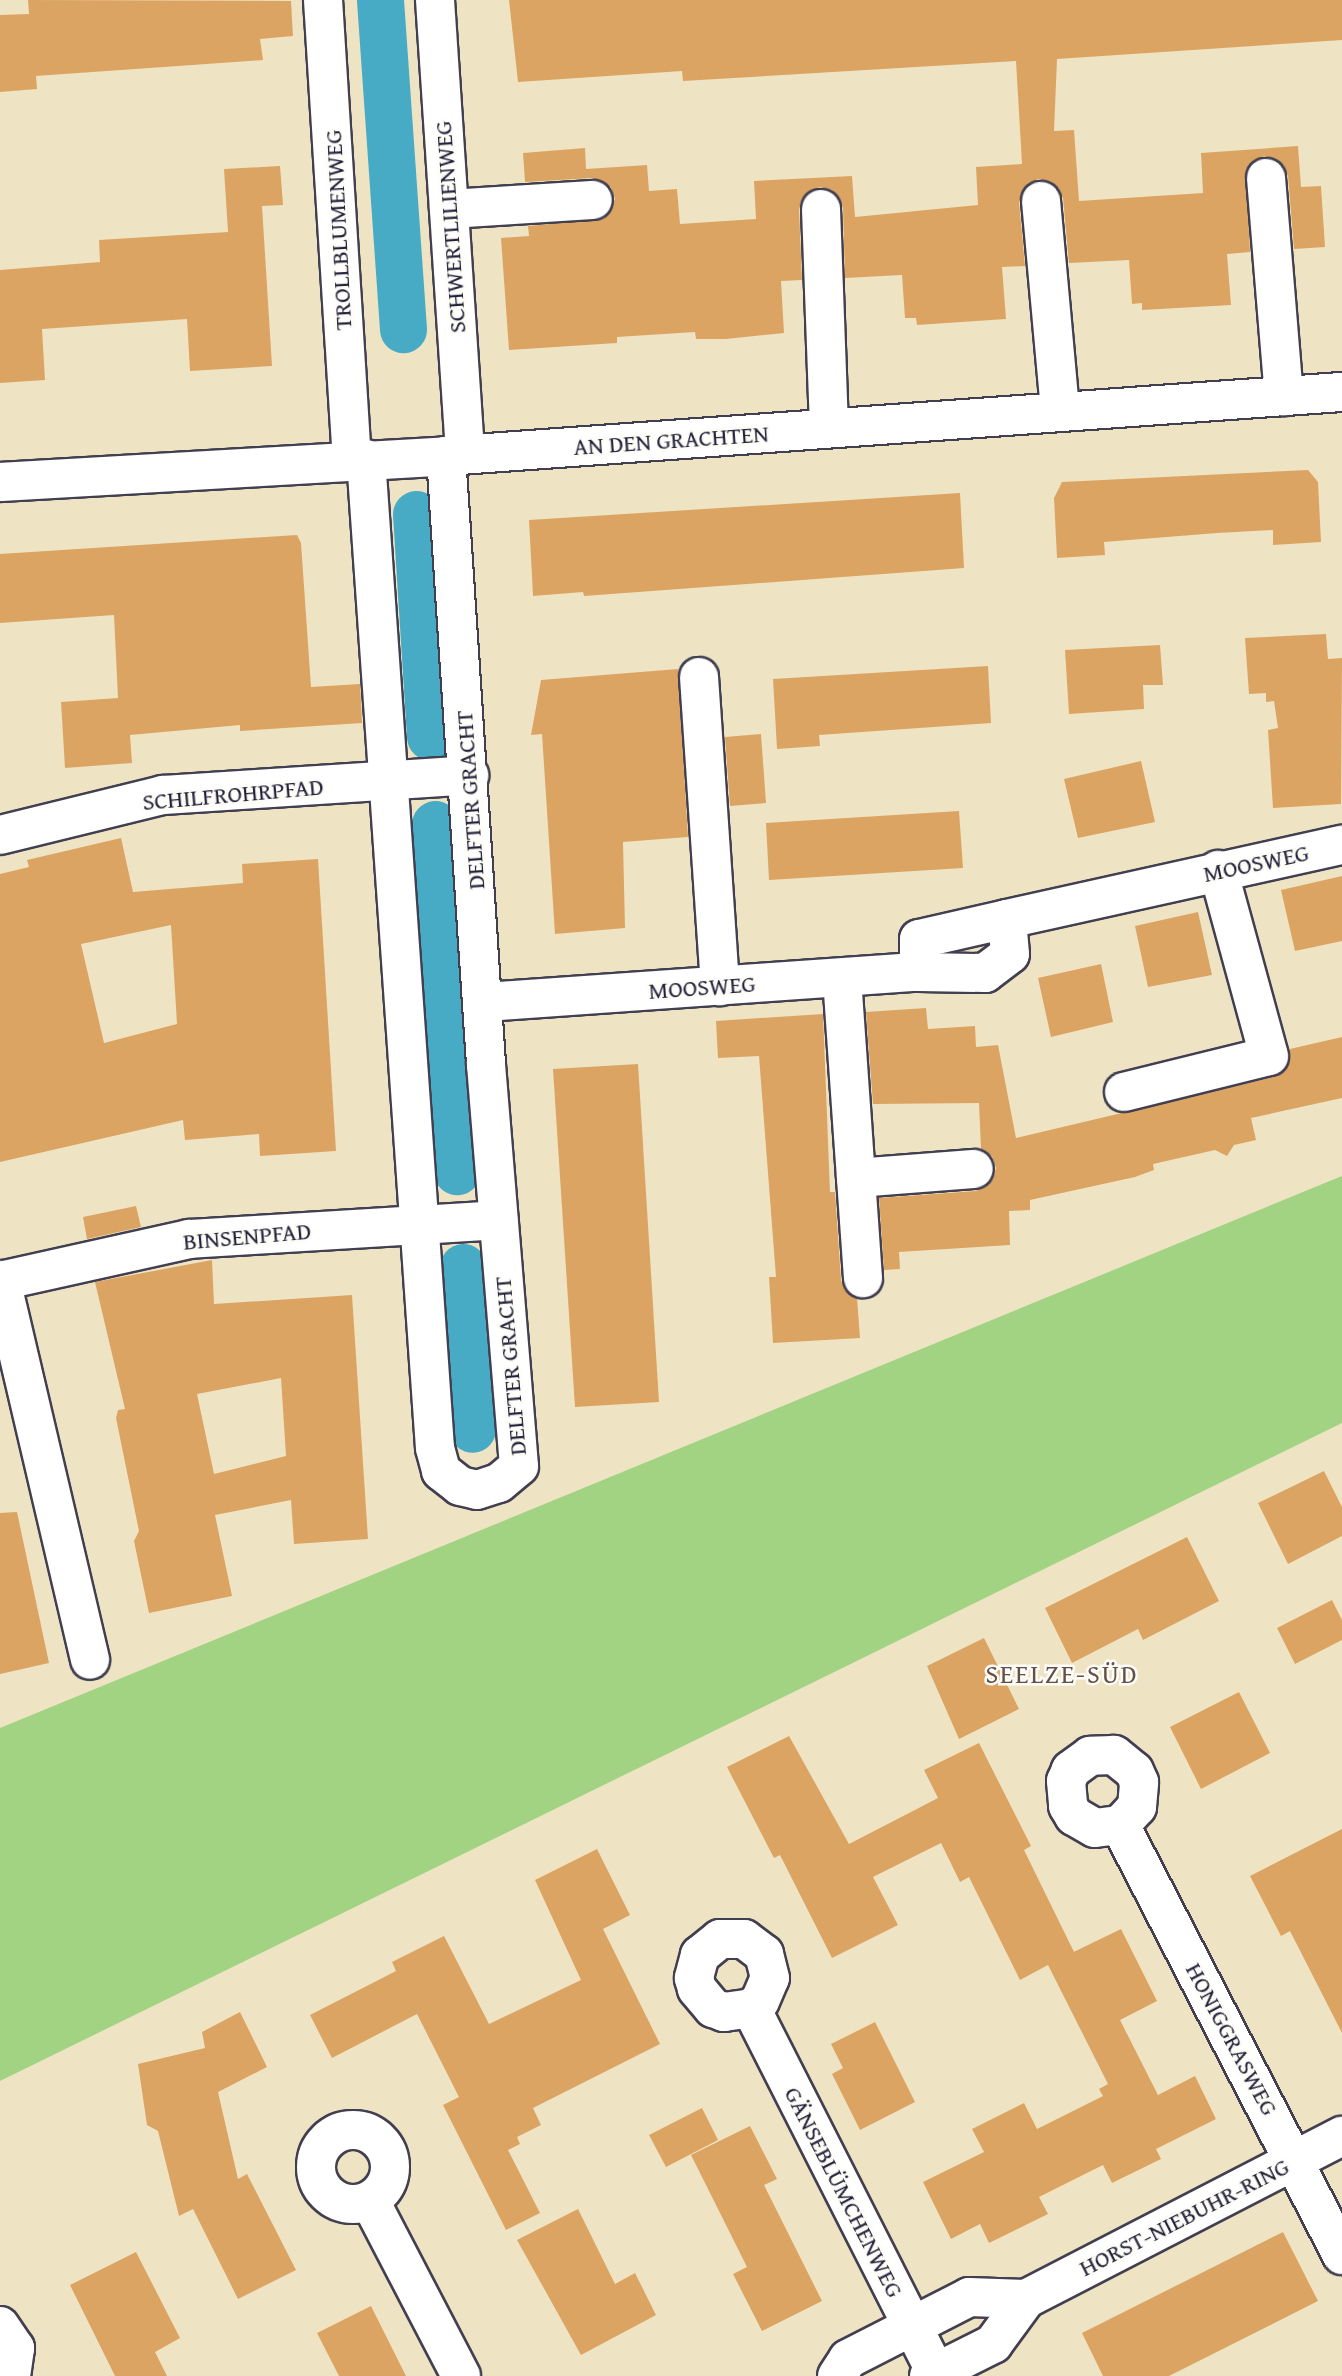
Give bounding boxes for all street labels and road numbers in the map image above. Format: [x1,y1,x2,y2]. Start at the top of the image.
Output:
street label: SCHWERTLILIENWEG [428,120,472,334]
street label: TROLLBLUMENWEG [318,129,358,331]
street label: AN DEN GRACHTEN [572,419,770,461]
street label: DELFTER GRACHT [449,710,491,890]
street label: SCHILFROHRPFAD [141,772,325,816]
street label: MOOSWEG [1201,838,1311,888]
street label: MOOSWEG [648,969,756,1005]
street label: BINSENPFAD [182,1216,312,1256]
street label: DELFTER GRACHT [488,1275,532,1457]
street label: HONIGGRASWEG [1180,1958,1284,2120]
street label: GÄNSEBLÜMCHENWEG [778,2082,910,2302]
street label: HORST-NIEBUHR-RING [1074,2152,1294,2282]

